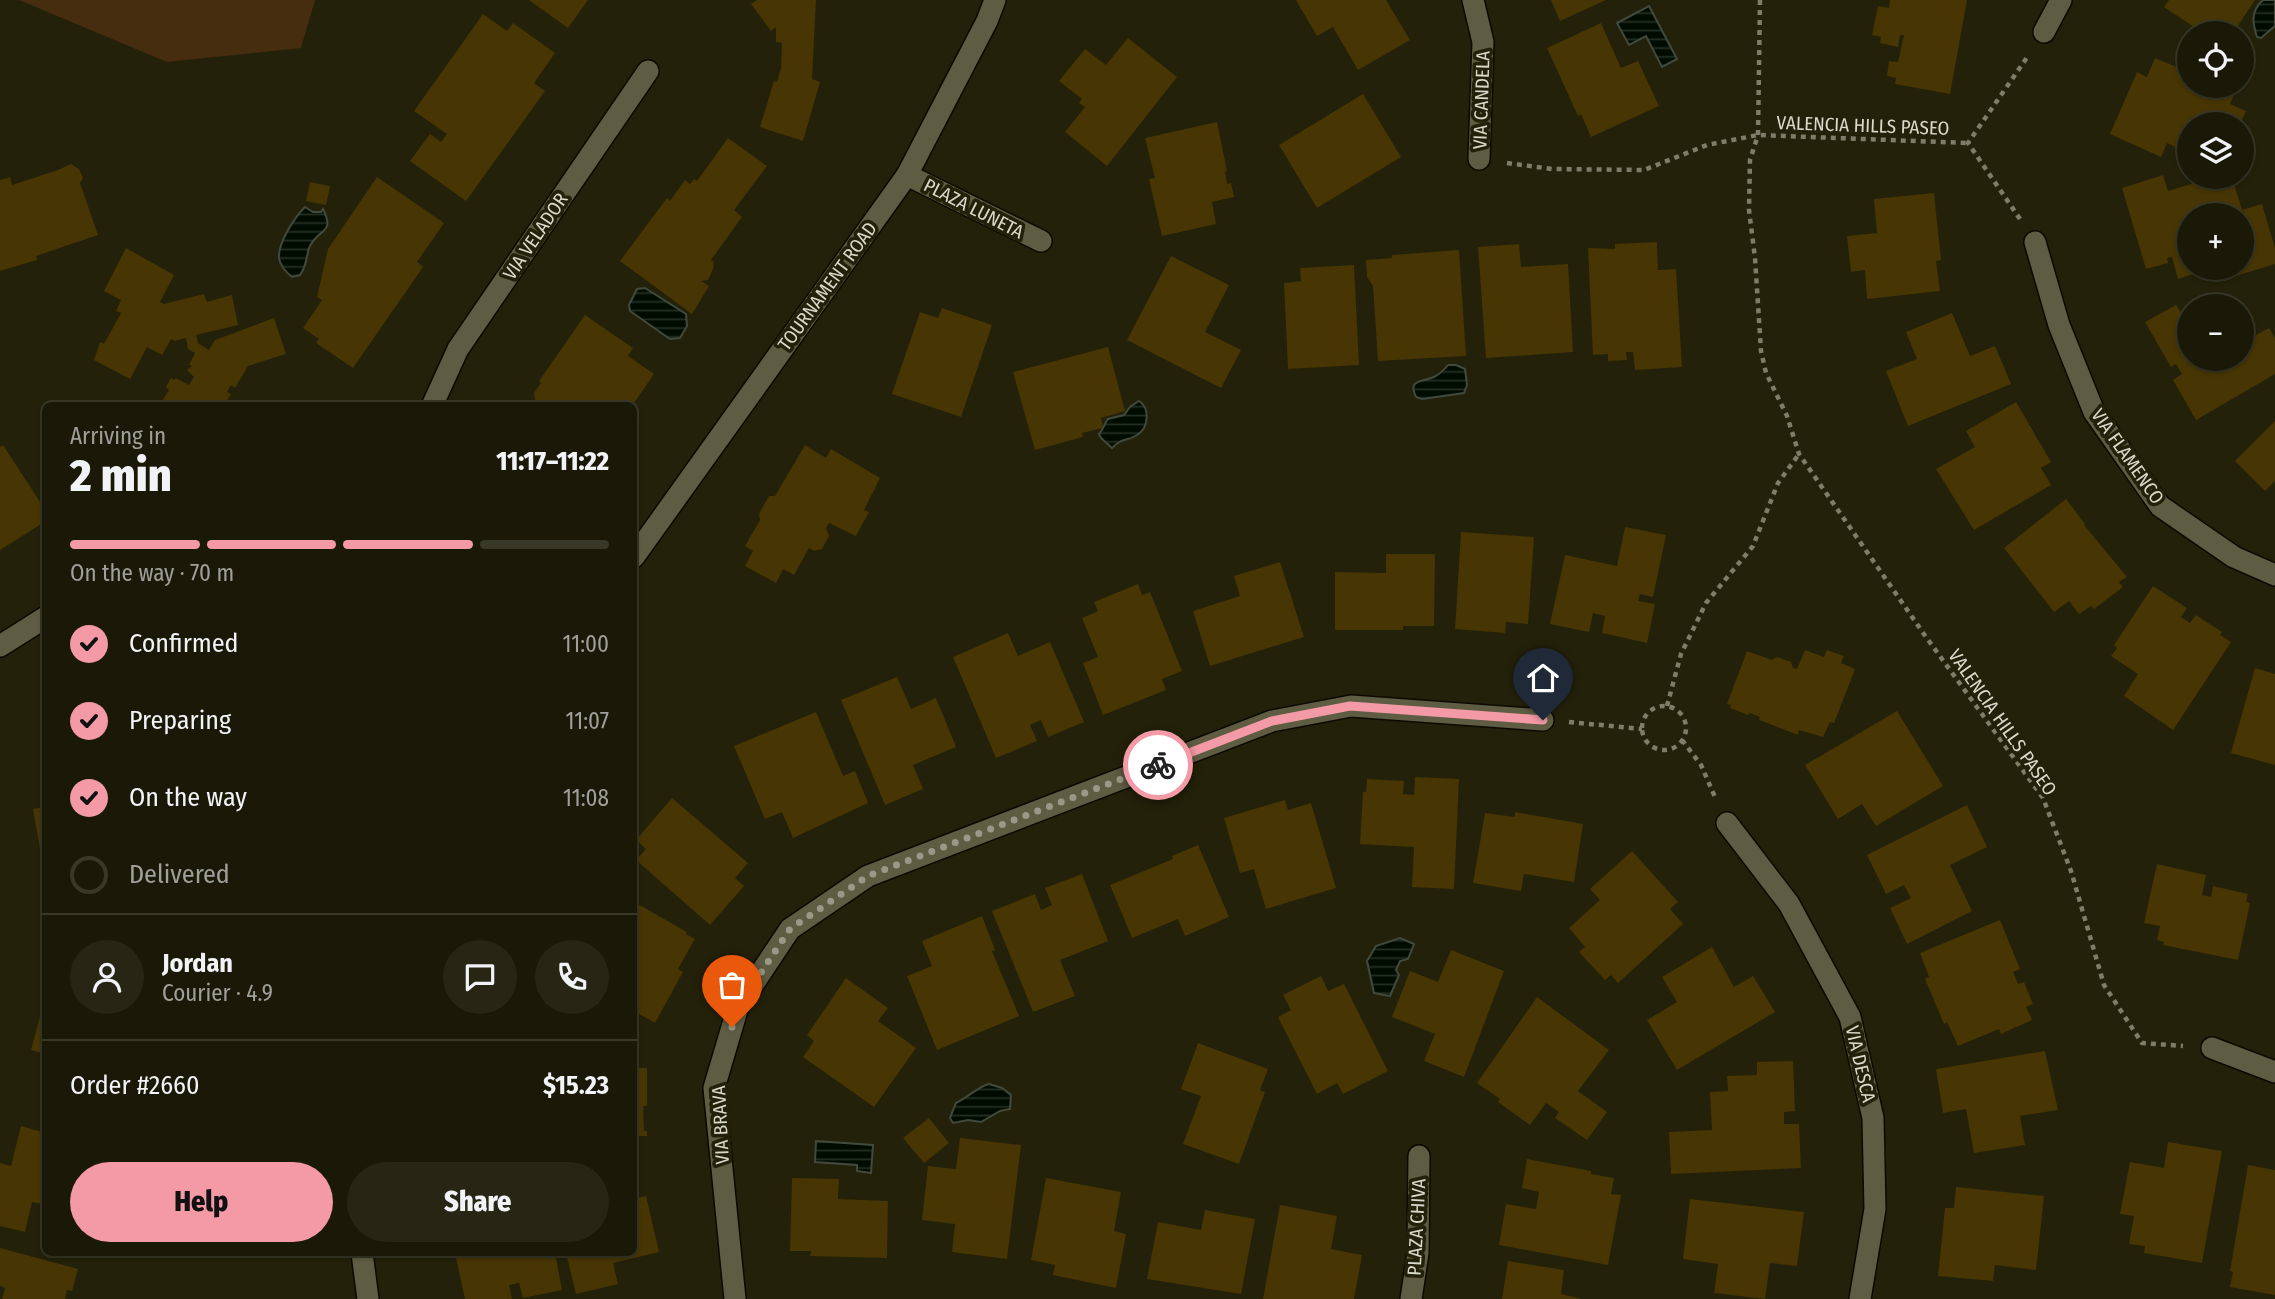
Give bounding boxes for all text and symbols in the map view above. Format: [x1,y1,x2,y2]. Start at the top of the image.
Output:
map controls [2177,21,2254,371]
button: locate [2177,21,2254,98]
street label: VIA CANDELA [1468,50,1495,150]
street label: VALENCIA HILLS PASEO [1776,111,1950,140]
button: layers [2177,112,2254,189]
street label: PLAZA LUNETA [920,173,1028,243]
street label: VIA VELADOR [498,189,573,284]
button: + [2177,203,2254,280]
street label: TOURNAMENT ROAD [773,218,882,355]
button: − [2177,294,2254,371]
street label: VIA FLAMENCO [2086,404,2169,508]
text: Arriving in [70,422,166,450]
text: 11:17–11:22 [496,446,609,477]
text: 2 min [70,448,172,503]
text: On the way · 70 m [70,559,234,587]
icon: check [70,625,108,663]
text: Confirmed [129,628,239,659]
text: 11:00 [563,630,609,658]
street label: VALENCIA HILLS PASEO [1944,645,2062,800]
pin [1513,648,1573,720]
icon: home [1524,659,1562,697]
icon: check [70,702,108,740]
text: Preparing [129,705,231,736]
text: 11:07 [566,707,609,735]
courier [1123,730,1193,800]
icon: bike [1139,746,1177,784]
icon: check [70,779,108,817]
text: On the way [129,782,247,813]
text: 11:08 [563,784,609,812]
text: Delivered [129,859,230,890]
button: person [70,940,144,1014]
button: chat [443,940,517,1014]
button: phone [535,940,609,1014]
text: Jordan [162,948,233,979]
pin [702,955,762,1027]
icon: bag [713,966,751,1004]
text: Courier · 4.9 [162,979,273,1007]
street label: VIA DESCA [1841,1024,1880,1105]
text: Order #2660 [70,1070,200,1101]
text: $15.23 [543,1070,609,1101]
street label: VIA BRAVA [707,1085,734,1165]
button: Help [70,1162,333,1242]
button: Share [347,1162,609,1242]
street label: PLAZA CHIVA [1402,1178,1431,1276]

